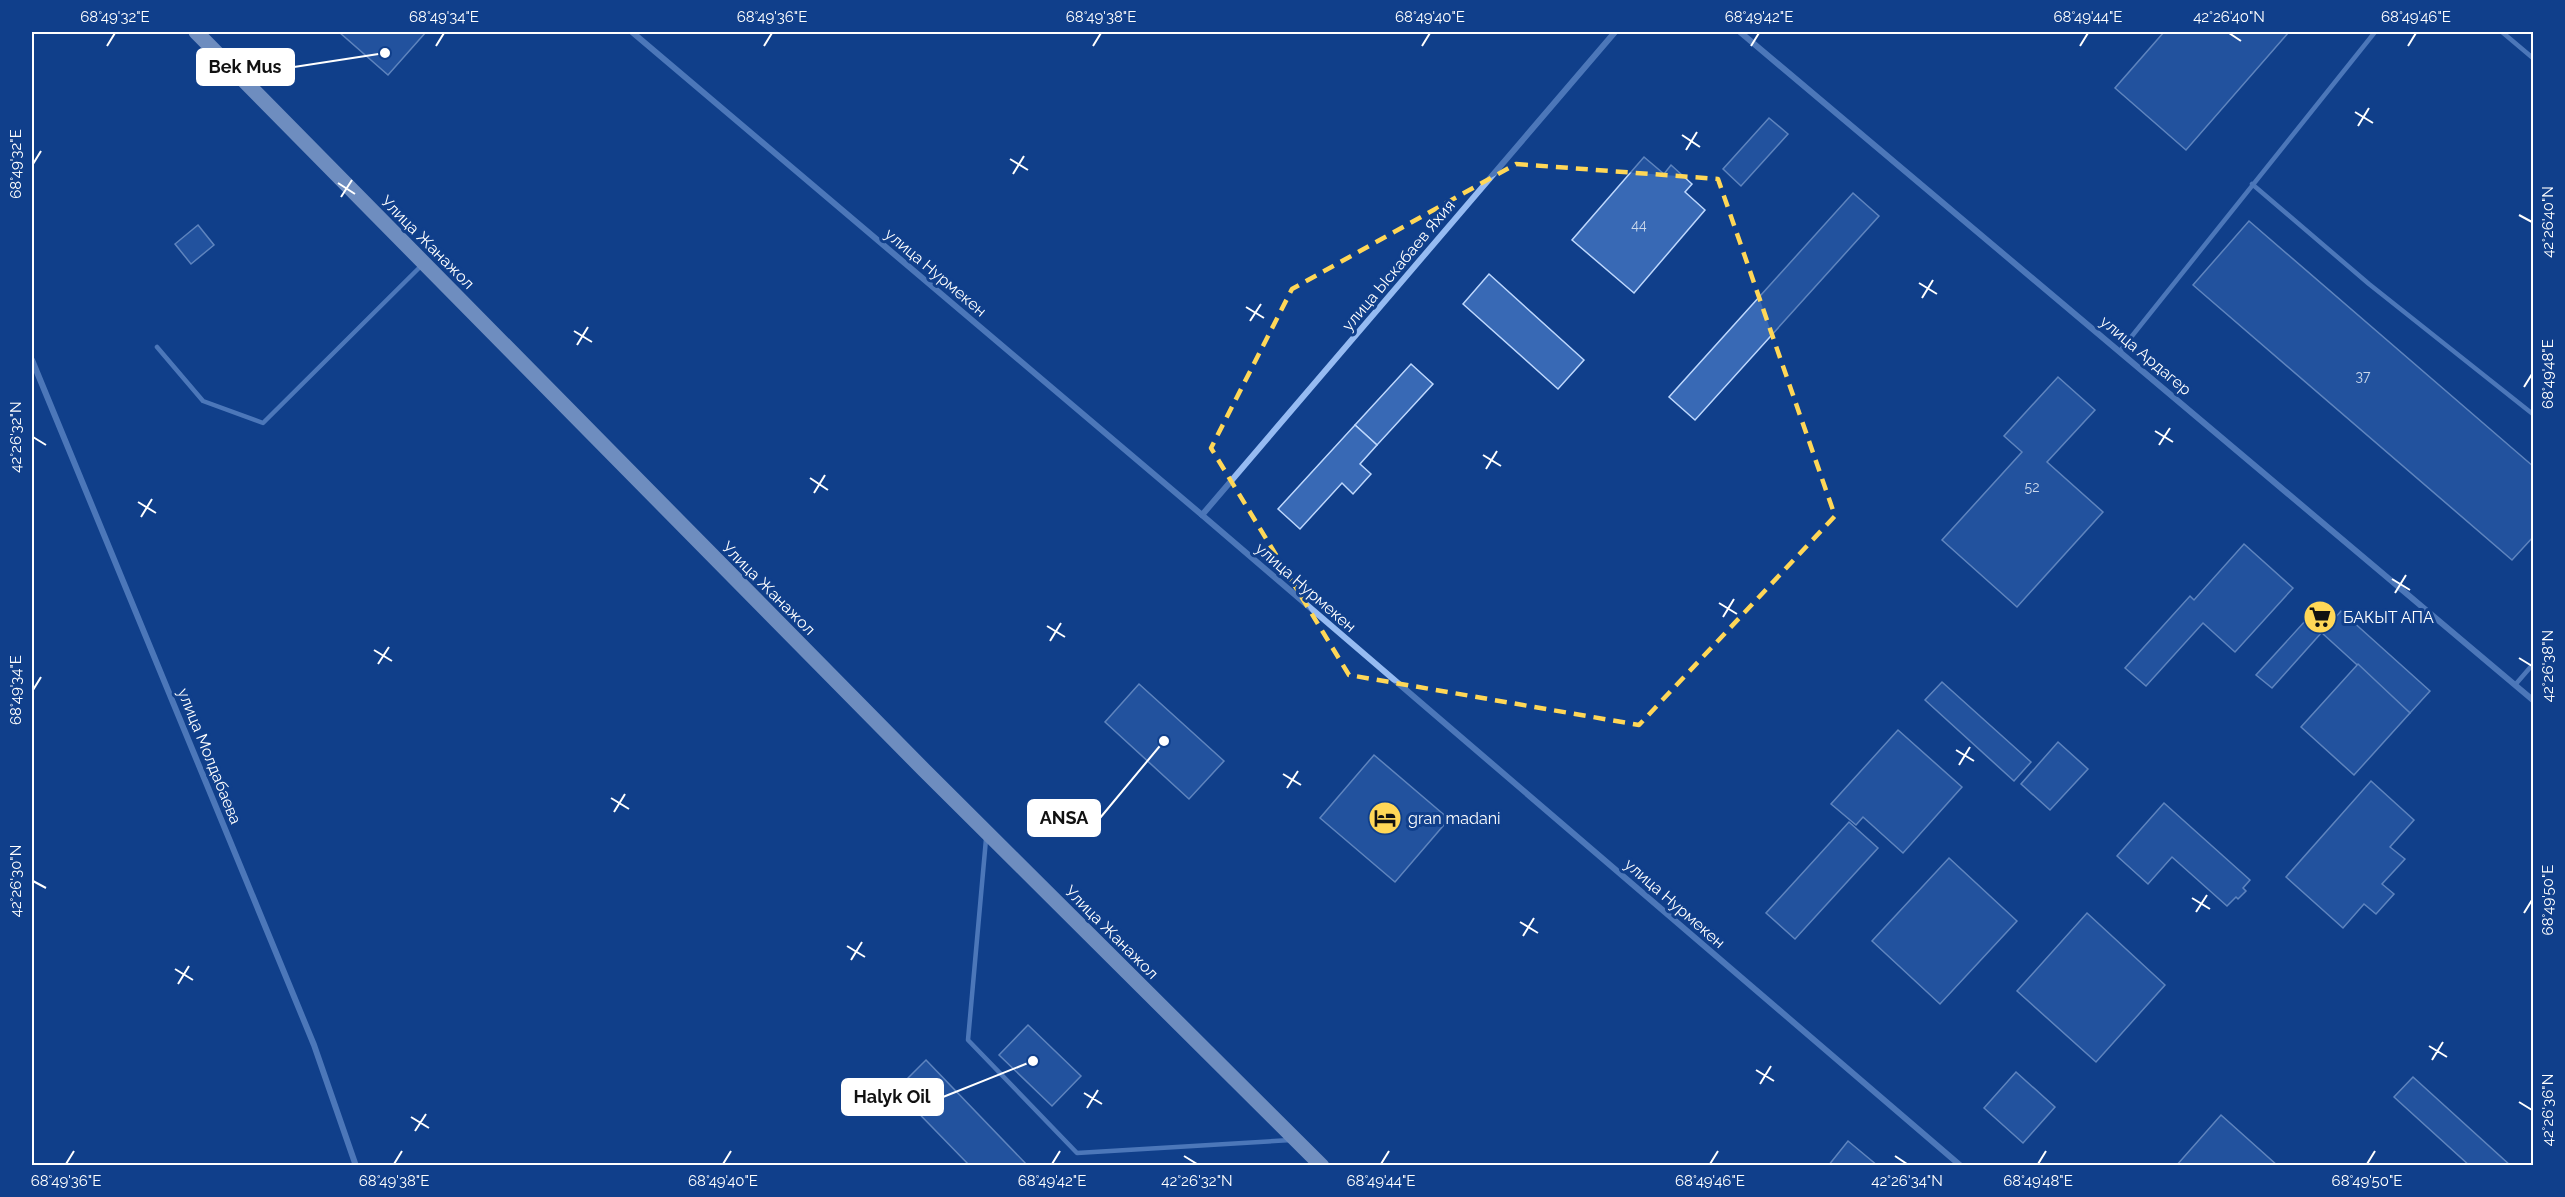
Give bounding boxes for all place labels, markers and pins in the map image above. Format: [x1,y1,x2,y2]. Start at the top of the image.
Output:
callout: Bek Mus [197,49,294,85]
supermarket icon: БАКЫТ АПА [2302,599,2338,635]
place label: БАКЫТ АПА [2343,608,2434,627]
callout: ANSA [1028,800,1100,836]
hotel icon: gran madani [1367,800,1403,836]
place label: gran madani [1408,809,1501,828]
callout: Halyk Oil [842,1079,943,1115]

